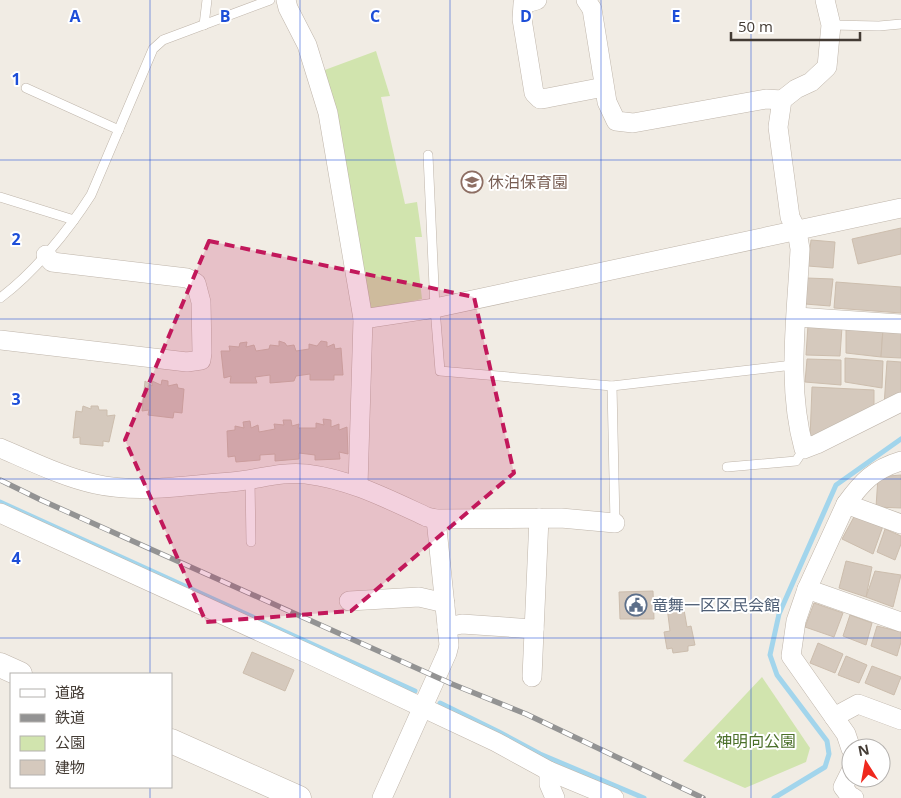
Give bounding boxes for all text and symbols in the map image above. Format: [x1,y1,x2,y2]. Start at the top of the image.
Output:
text: A [69,5,81,27]
text: B [220,5,230,27]
text: C [370,5,380,27]
text: D [520,5,532,27]
text: E [672,5,681,27]
scale bar [731,10,860,42]
text: 50 m [738,16,773,36]
text: 1 [11,68,21,90]
school or university icon: 休泊保育園 [460,170,484,194]
place label: 休泊保育園 [488,171,568,193]
text: 2 [11,228,21,250]
text: 3 [11,388,21,410]
text: 4 [11,547,21,569]
public building icon: 竜舞一区区民会館 [624,593,648,617]
place label: 竜舞一区区民会館 [652,594,780,616]
legend [10,673,172,788]
text: 道路 [55,682,85,702]
text: 鉄道 [55,707,85,727]
park label: 神明向公園 [716,730,796,752]
text: 公園 [55,732,85,752]
north arrow [841,738,891,788]
text: N [856,739,871,760]
text: 建物 [55,757,85,777]

